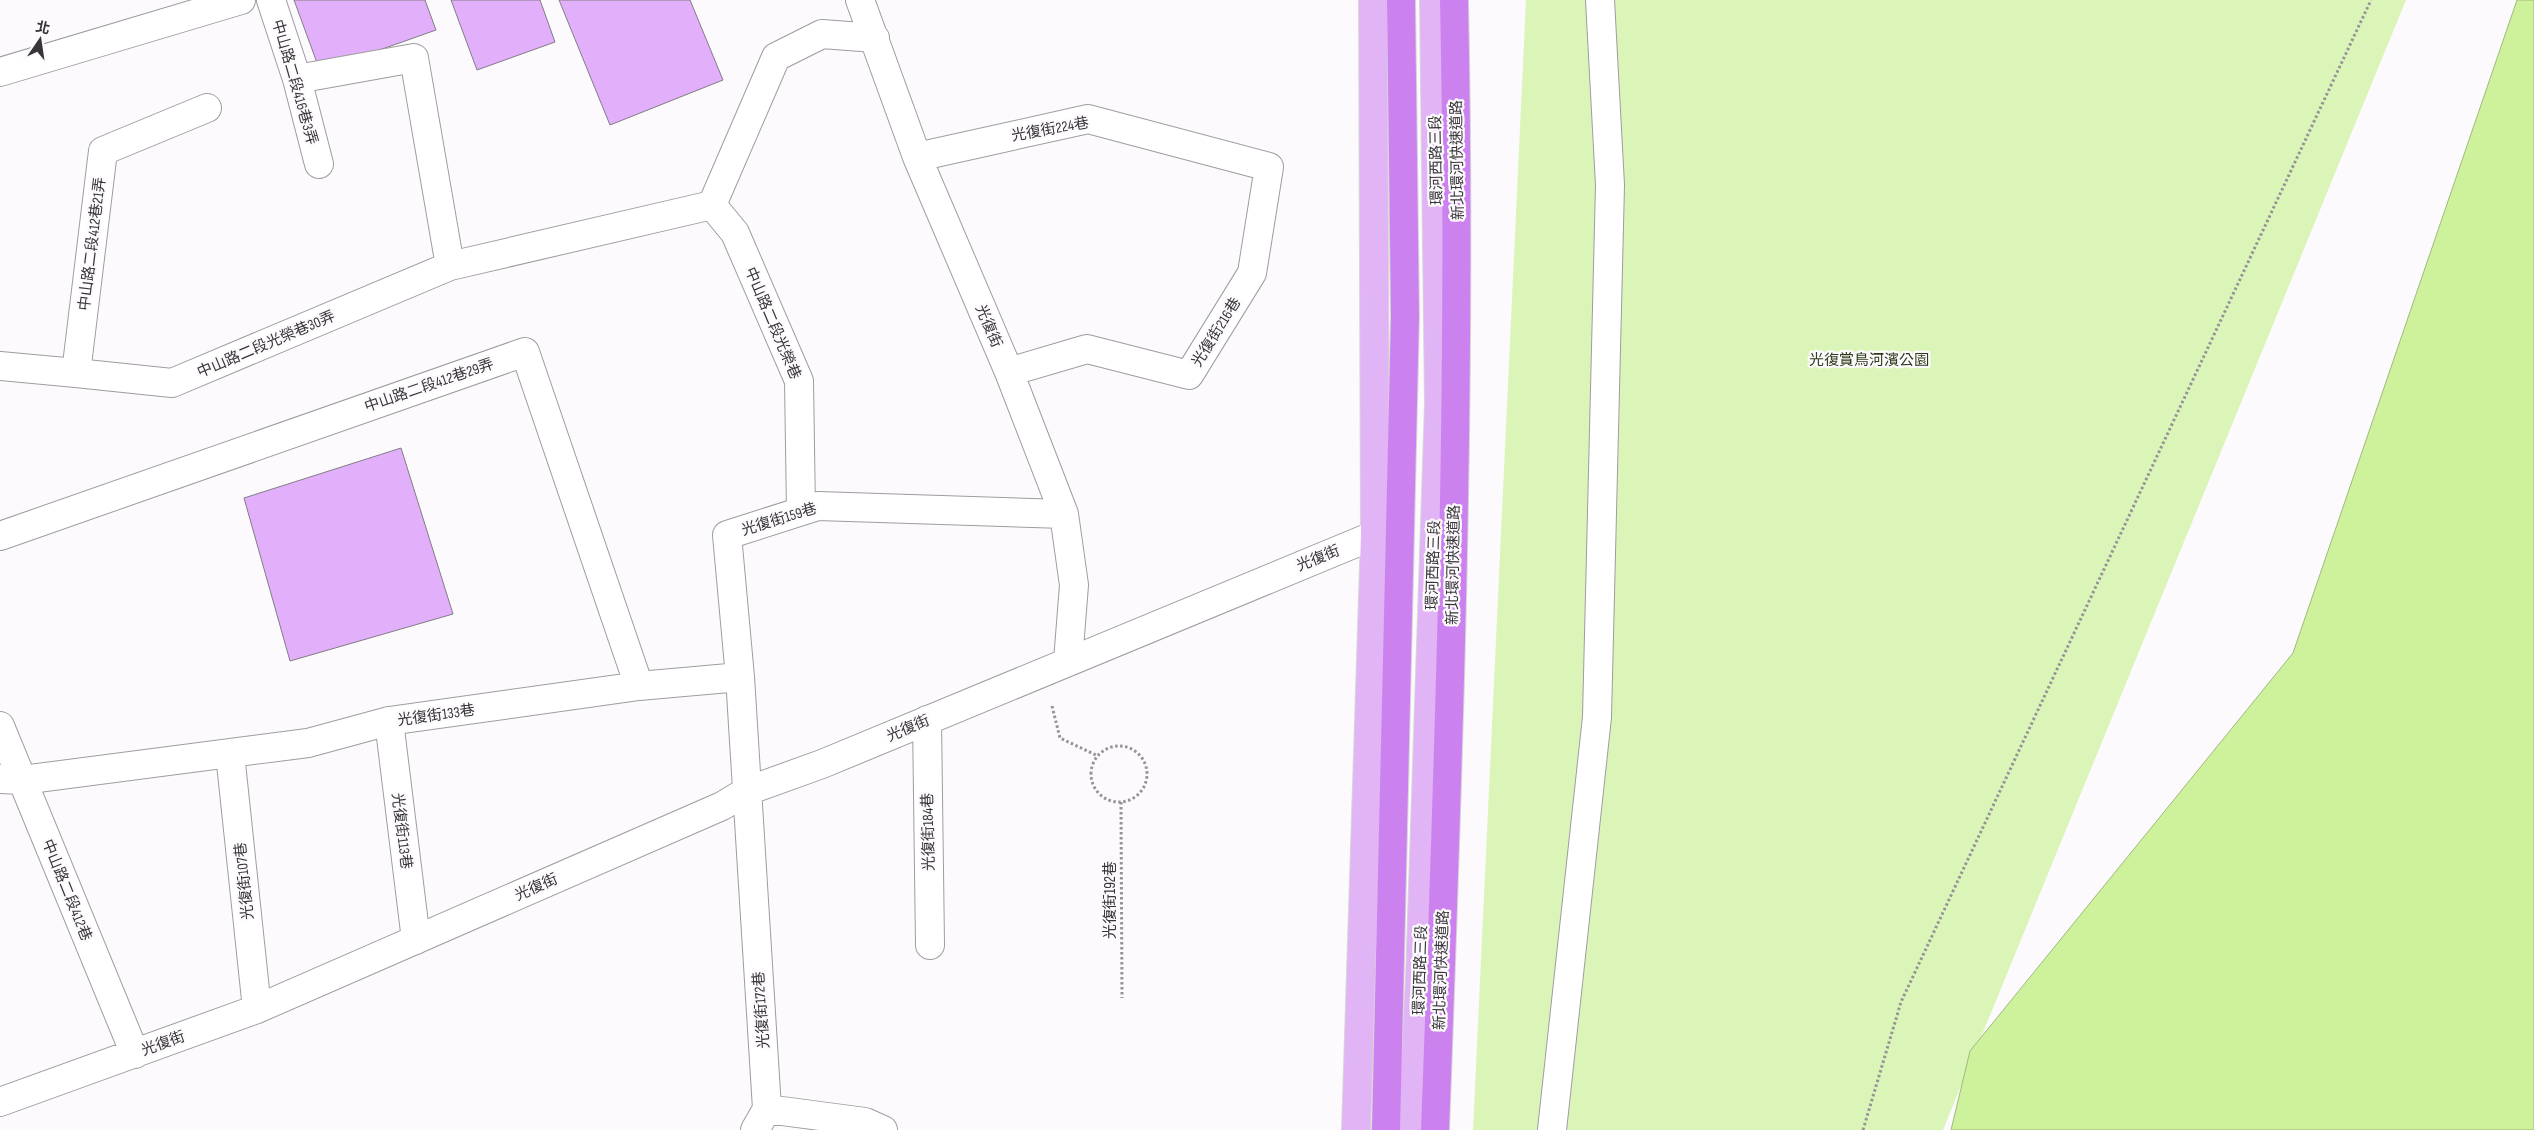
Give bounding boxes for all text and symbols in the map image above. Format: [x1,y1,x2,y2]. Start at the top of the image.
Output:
north arrow [15,15,65,65]
street label: 中山路二段416巷3弄 [268,17,321,147]
text: 北 [34,18,52,38]
street label: 新北環河快速道路 [1447,100,1468,220]
street label: 光復街224巷 [1010,113,1090,146]
street label: 環河西路三段 [1426,115,1447,205]
street label: 中山路二段412巷21弄 [75,176,110,312]
street label: 中山路二段光榮巷 [740,264,805,382]
street label: 光復街216巷 [1188,294,1245,370]
street label: 光復街 [971,302,1006,351]
street label: 中山路二段光榮巷30弄 [194,307,338,382]
park label: 光復賞鳥河濱公園 [1809,351,1929,370]
street label: 中山路二段412巷29弄 [362,354,496,417]
street label: 光復街159巷 [739,499,819,540]
street label: 新北環河快速道路 [1443,505,1464,625]
street label: 環河西路三段 [1422,520,1445,610]
street label: 光復街 [1294,541,1343,576]
street label: 光復街133巷 [396,701,476,730]
street label: 光復街 [884,711,933,746]
street label: 光復街113巷 [387,792,416,870]
street label: 光復街184巷 [918,793,939,871]
street label: 中山路二段412巷 [38,837,96,944]
street label: 光復街107巷 [231,841,258,921]
street label: 光復街192巷 [1101,861,1120,939]
street label: 光復街 [512,870,561,905]
street label: 新北環河快速道路 [1430,910,1453,1030]
street label: 環河西路三段 [1409,925,1432,1015]
street label: 光復街172巷 [749,971,774,1049]
street label: 光復街 [139,1027,188,1060]

